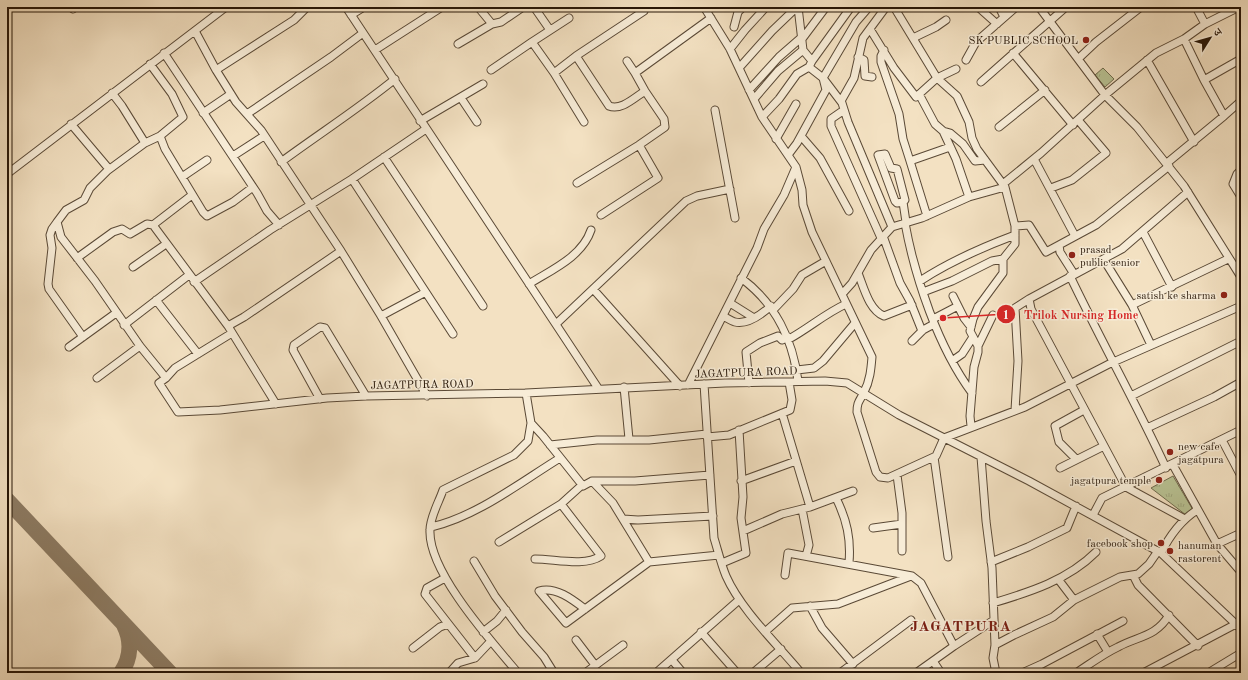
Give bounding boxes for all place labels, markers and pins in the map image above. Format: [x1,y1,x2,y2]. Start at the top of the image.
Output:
marker: SK PUBLIC SCHOOL [1081,35,1091,45]
place label: SK PUBLIC SCHOOL [969,36,1078,47]
place label: prasad public senior [1080,245,1140,269]
marker: prasad public senior [1067,250,1077,260]
marker: satish ke sharma [1219,290,1229,300]
place label: satish ke sharma [1136,291,1217,302]
callout: Trilok Nursing Home [996,302,1146,326]
place label: new cafe jagatpura [1177,442,1224,466]
marker: new cafe jagatpura [1165,447,1175,457]
marker: jagatpura temple [1154,475,1164,485]
place label: jagatpura temple [1070,476,1151,487]
marker: facebook shop [1156,538,1166,548]
place label: facebook shop [1087,539,1153,550]
place label: hanuman rastorent [1178,541,1222,565]
marker: hanuman rastorent [1165,546,1175,556]

